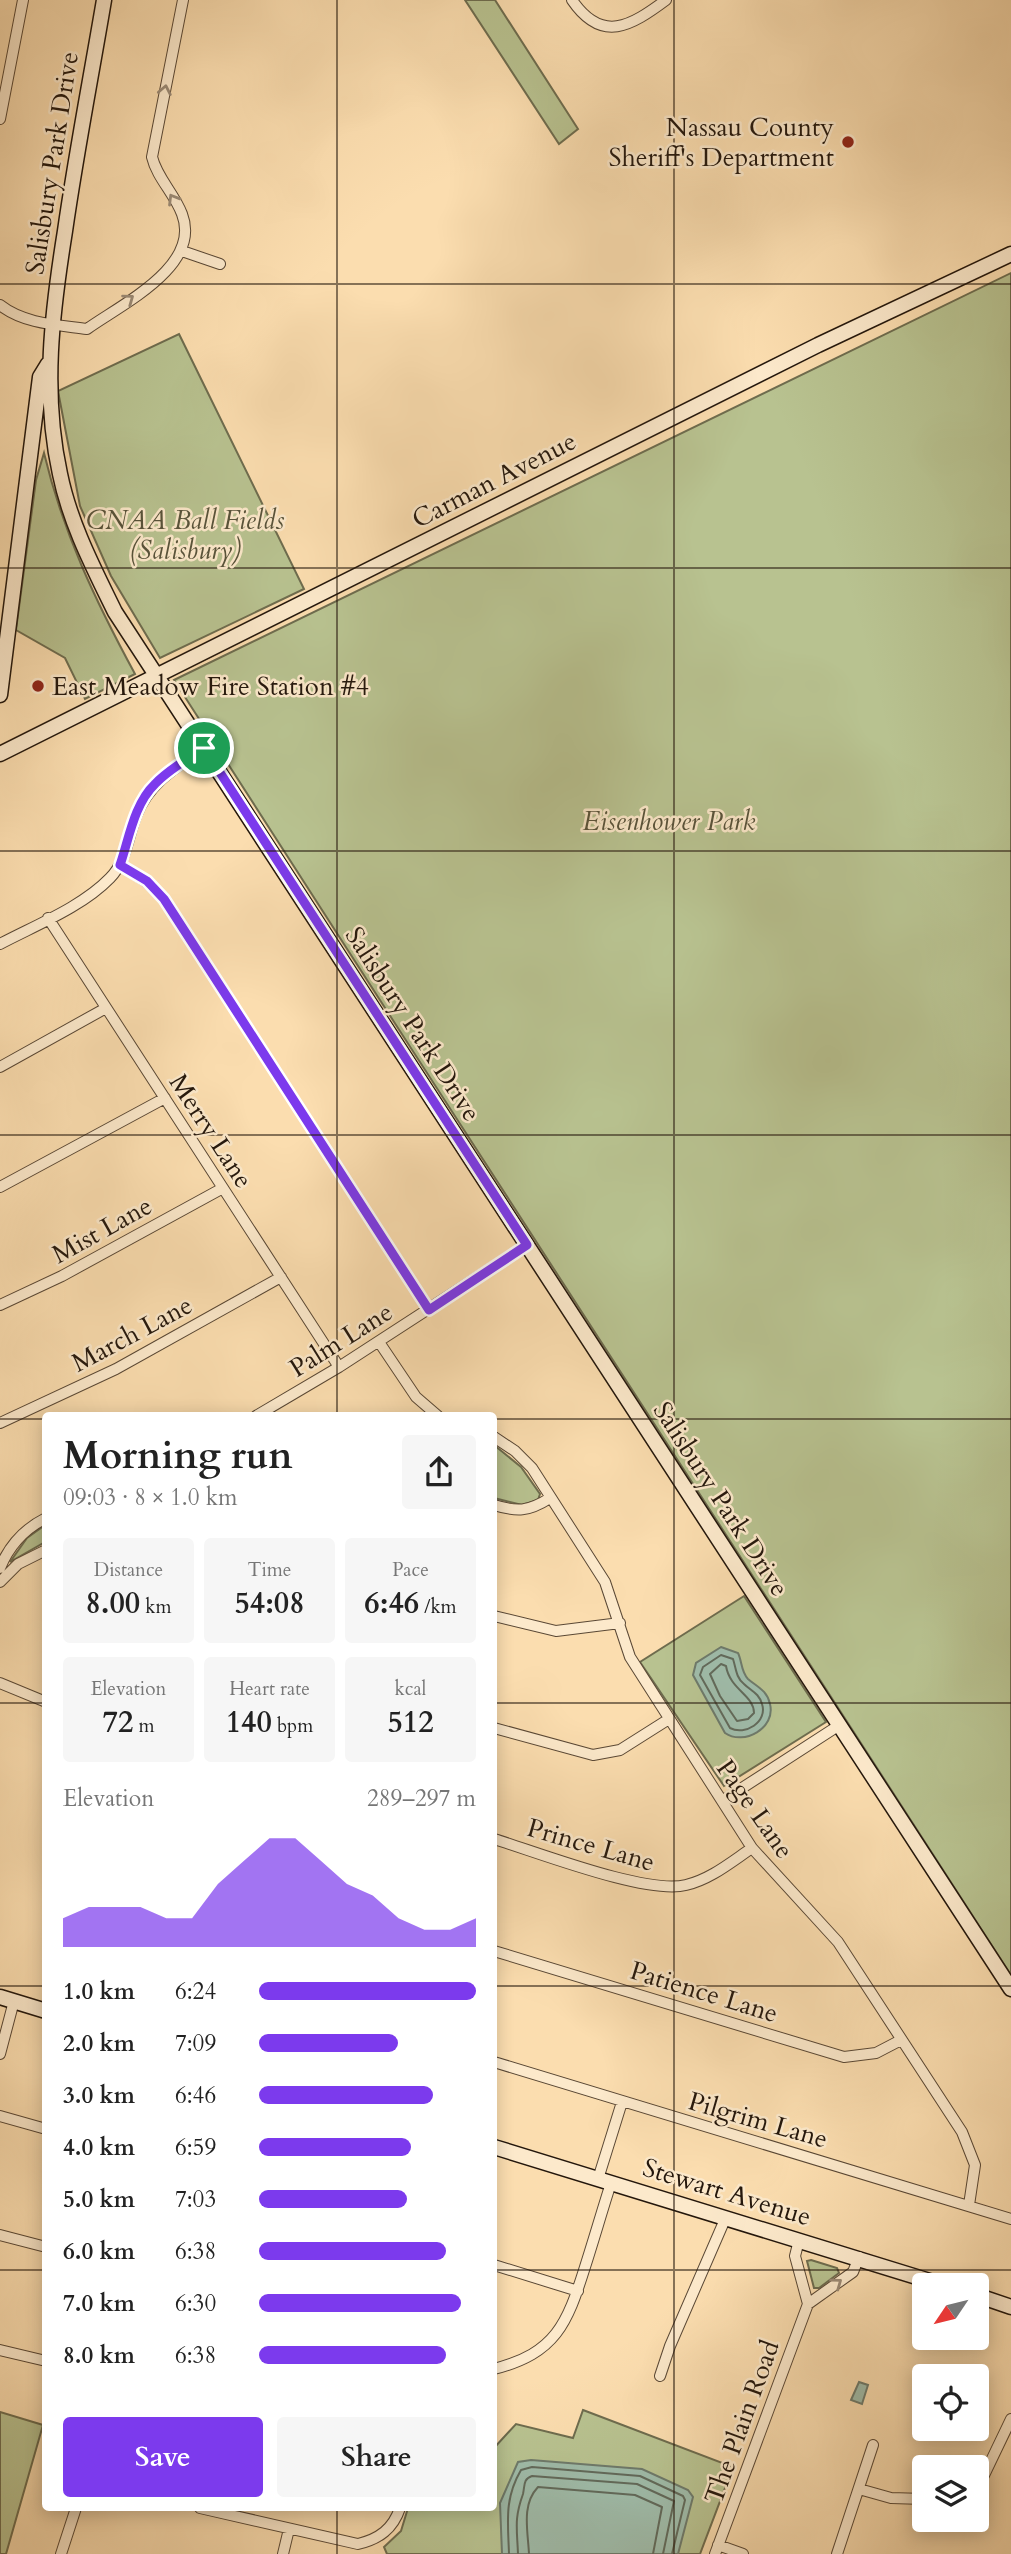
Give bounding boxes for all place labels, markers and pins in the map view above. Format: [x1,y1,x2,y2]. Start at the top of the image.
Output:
place label: Nassau County Sheriff's Department [608,110,834,175]
marker: Nassau County Sheriff's Department [840,134,856,150]
place label: East Meadow Fire Station #4 [52,669,369,704]
marker: East Meadow Fire Station #4 [30,678,46,694]
pin [174,718,234,778]

